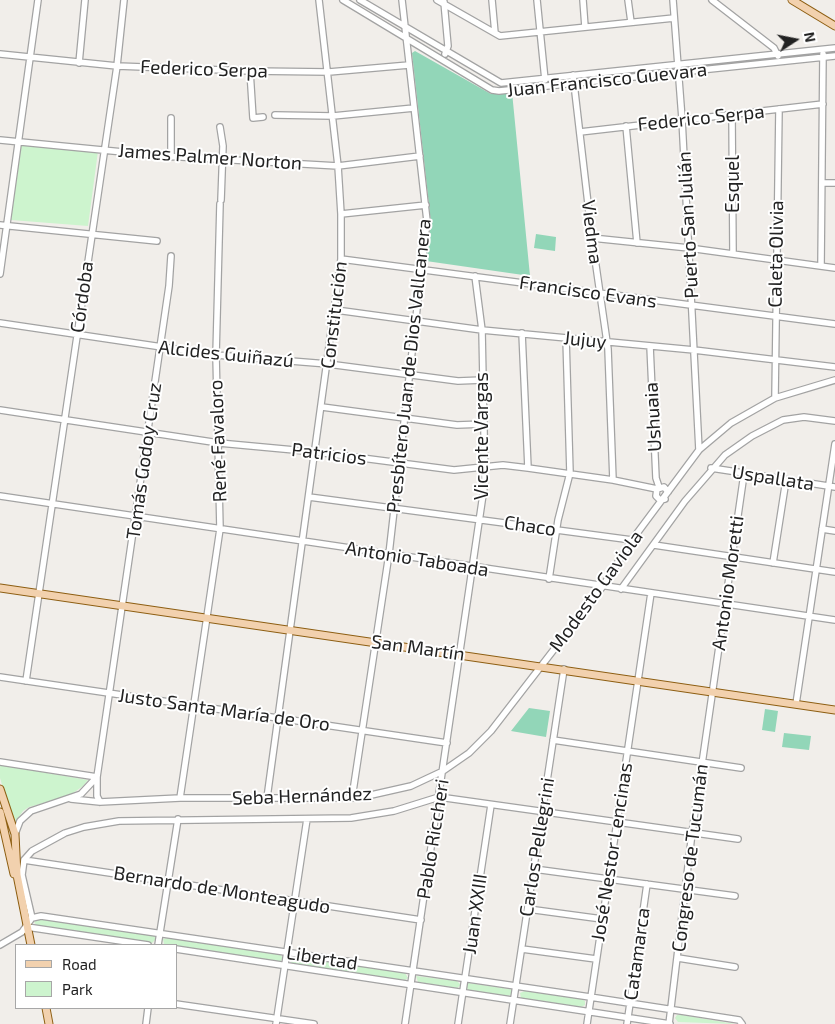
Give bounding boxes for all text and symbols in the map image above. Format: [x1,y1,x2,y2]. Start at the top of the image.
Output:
north arrow [770,15,820,65]
text: N [801,30,820,44]
street label: Federico Serpa [140,55,268,83]
street label: Juan Francisco Guevara [506,58,708,102]
street label: Federico Serpa [636,100,766,136]
street label: James Palmer Norton [117,139,303,175]
street label: Puerto San Julián [673,151,703,299]
street label: Esquel [722,155,744,213]
street label: Viedma [577,199,607,265]
street label: Caleta Olivia [764,200,788,308]
street label: Presbítero Juan de Dios Vallcanera [382,218,436,514]
street label: Córdoba [66,260,98,334]
street label: Constitución [316,260,352,370]
street label: Francisco Evans [518,271,658,313]
street label: Jujuy [562,326,608,354]
street label: Alcides Guiñazú [157,336,295,372]
street label: Vicente Vargas [471,372,493,500]
street label: René Favaloro [204,379,232,503]
street label: Tomás Godoy Cruz [122,381,166,541]
street label: Ushuaia [640,382,666,452]
street label: Patricios [290,438,368,470]
street label: Uspallata [730,460,816,496]
street label: Chaco [503,511,557,541]
street label: Antonio Moretti [707,514,749,652]
street label: Modesto Gaviola [544,526,648,656]
street label: Antonio Taboada [344,536,490,582]
street label: San Martín [370,630,466,666]
street label: Justo Santa María de Oro [117,684,331,736]
street label: José Nestor Lencinas [587,761,637,943]
street label: Congreso de Tucumán [667,763,713,953]
street label: Carlos Pellegrini [515,776,559,918]
street label: Pablo Riccheri [412,777,454,901]
street label: Seba Hernández [232,782,372,810]
street label: Bernardo de Monteagudo [112,862,332,918]
street label: Juan XXIII [458,872,492,956]
street label: Catamarca [619,906,655,1002]
street label: Libertad [285,941,359,975]
legend [15,944,178,1009]
text: Road [62,955,97,973]
text: Park [62,980,93,998]

